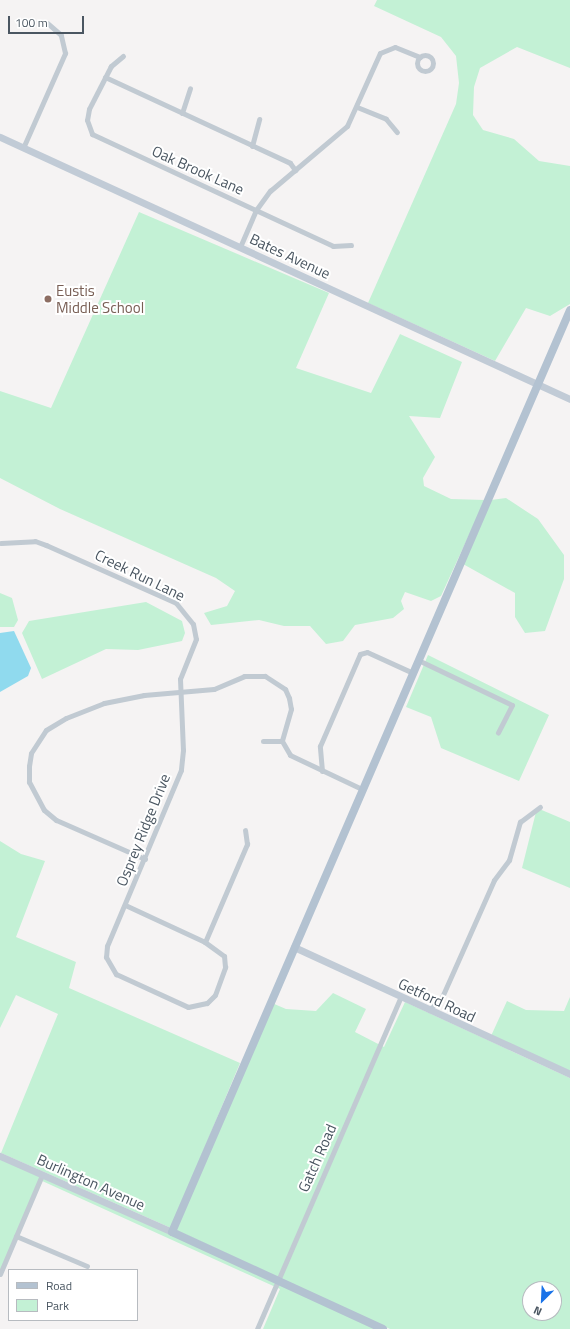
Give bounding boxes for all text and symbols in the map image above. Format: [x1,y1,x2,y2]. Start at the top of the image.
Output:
scale bar [10,8,86,34]
text: 100 m [15,13,48,32]
street label: Oak Brook Lane [149,142,247,198]
street label: Bates Avenue [247,230,333,282]
place label: Eustis Middle School [56,281,144,316]
marker: Eustis Middle School [43,294,53,304]
street label: Creek Run Lane [92,546,188,604]
street label: Osprey Ridge Drive [112,771,174,889]
street label: Getford Road [395,974,479,1026]
street label: Gatch Road [294,1121,340,1195]
street label: Burlington Avenue [34,1150,148,1214]
legend [8,1269,138,1321]
text: Road [46,1276,72,1295]
north arrow [522,1281,562,1321]
text: Park [46,1296,69,1315]
text: N [531,1302,544,1320]

